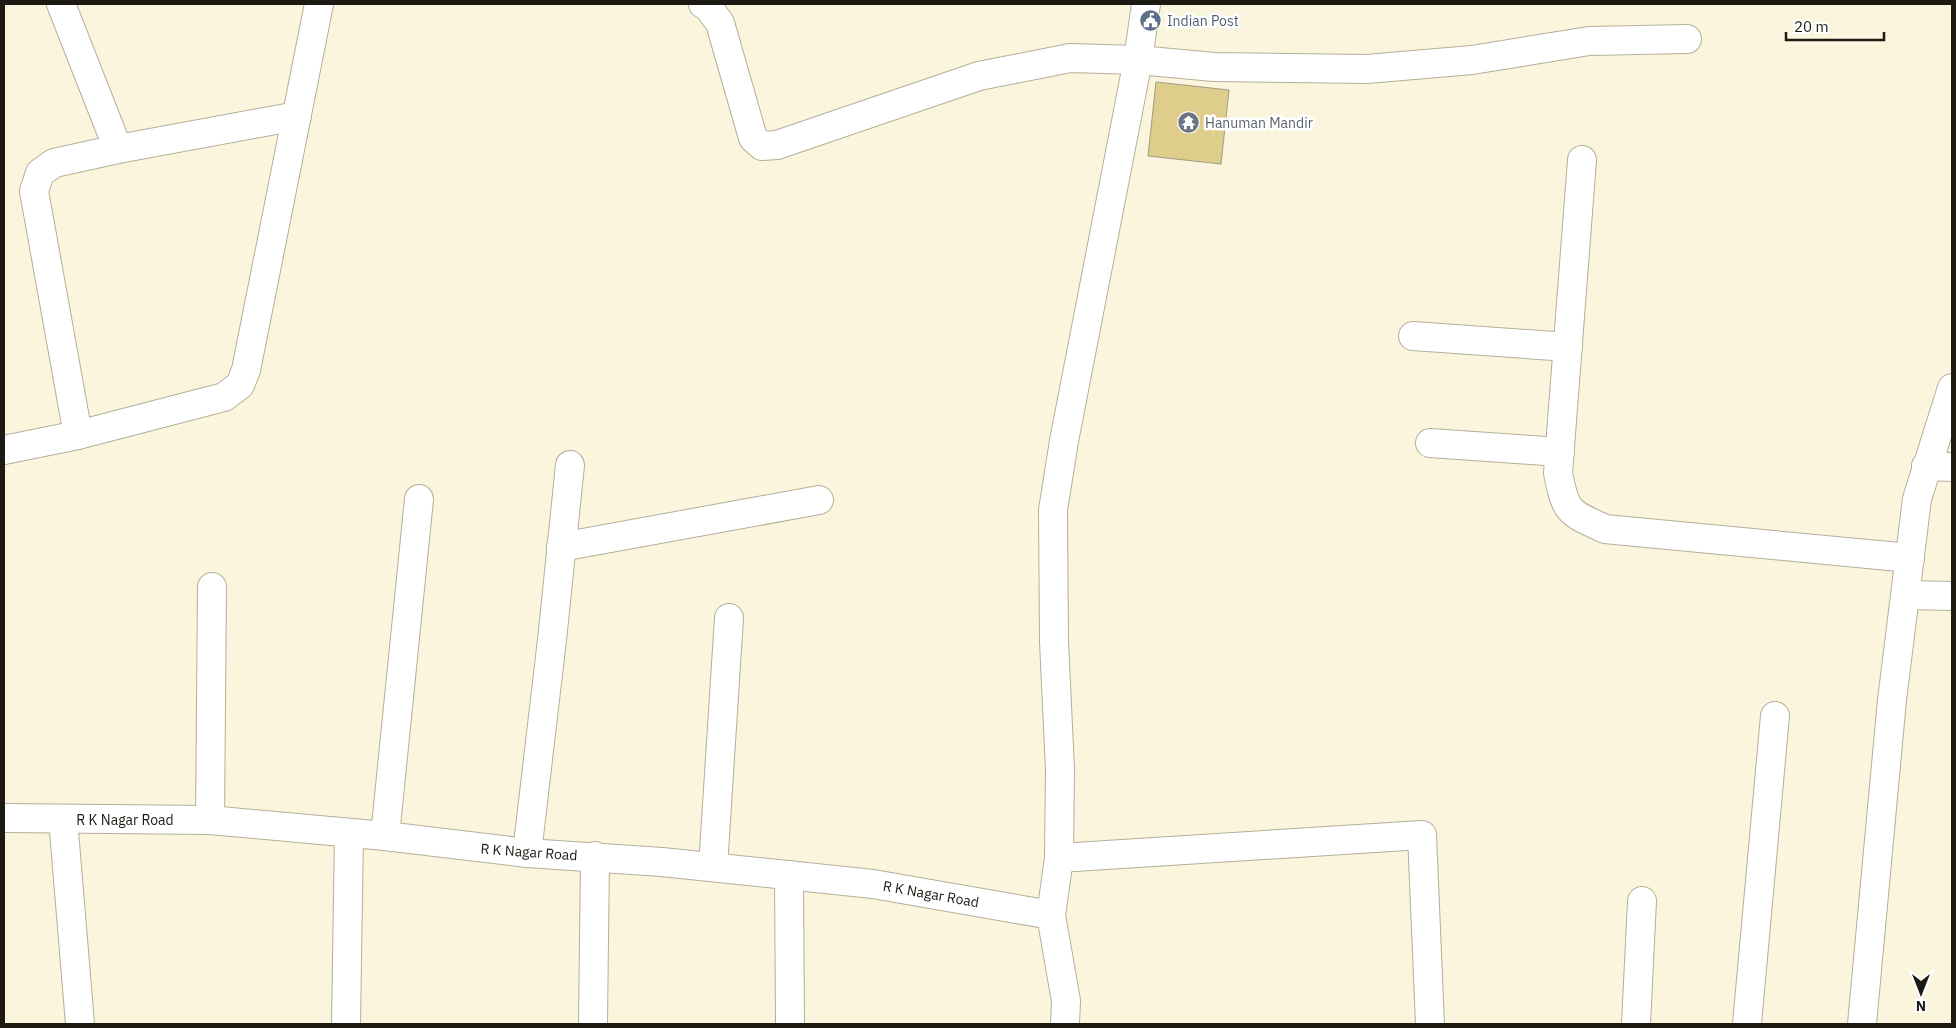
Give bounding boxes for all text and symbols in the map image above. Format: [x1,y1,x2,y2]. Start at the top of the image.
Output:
public building icon: Indian Post [1139,9,1163,33]
scale bar [1786,10,1884,42]
place label: Indian Post [1167,12,1239,30]
text: 20 m [1794,17,1829,36]
temple icon: Hanuman Mandir [1177,111,1201,135]
place label: Hanuman Mandir [1205,114,1313,132]
street label: R K Nagar Road [76,811,174,829]
street label: R K Nagar Road [480,840,578,864]
street label: R K Nagar Road [882,877,980,911]
north arrow [1896,968,1946,1018]
text: N [1916,997,1926,1015]

